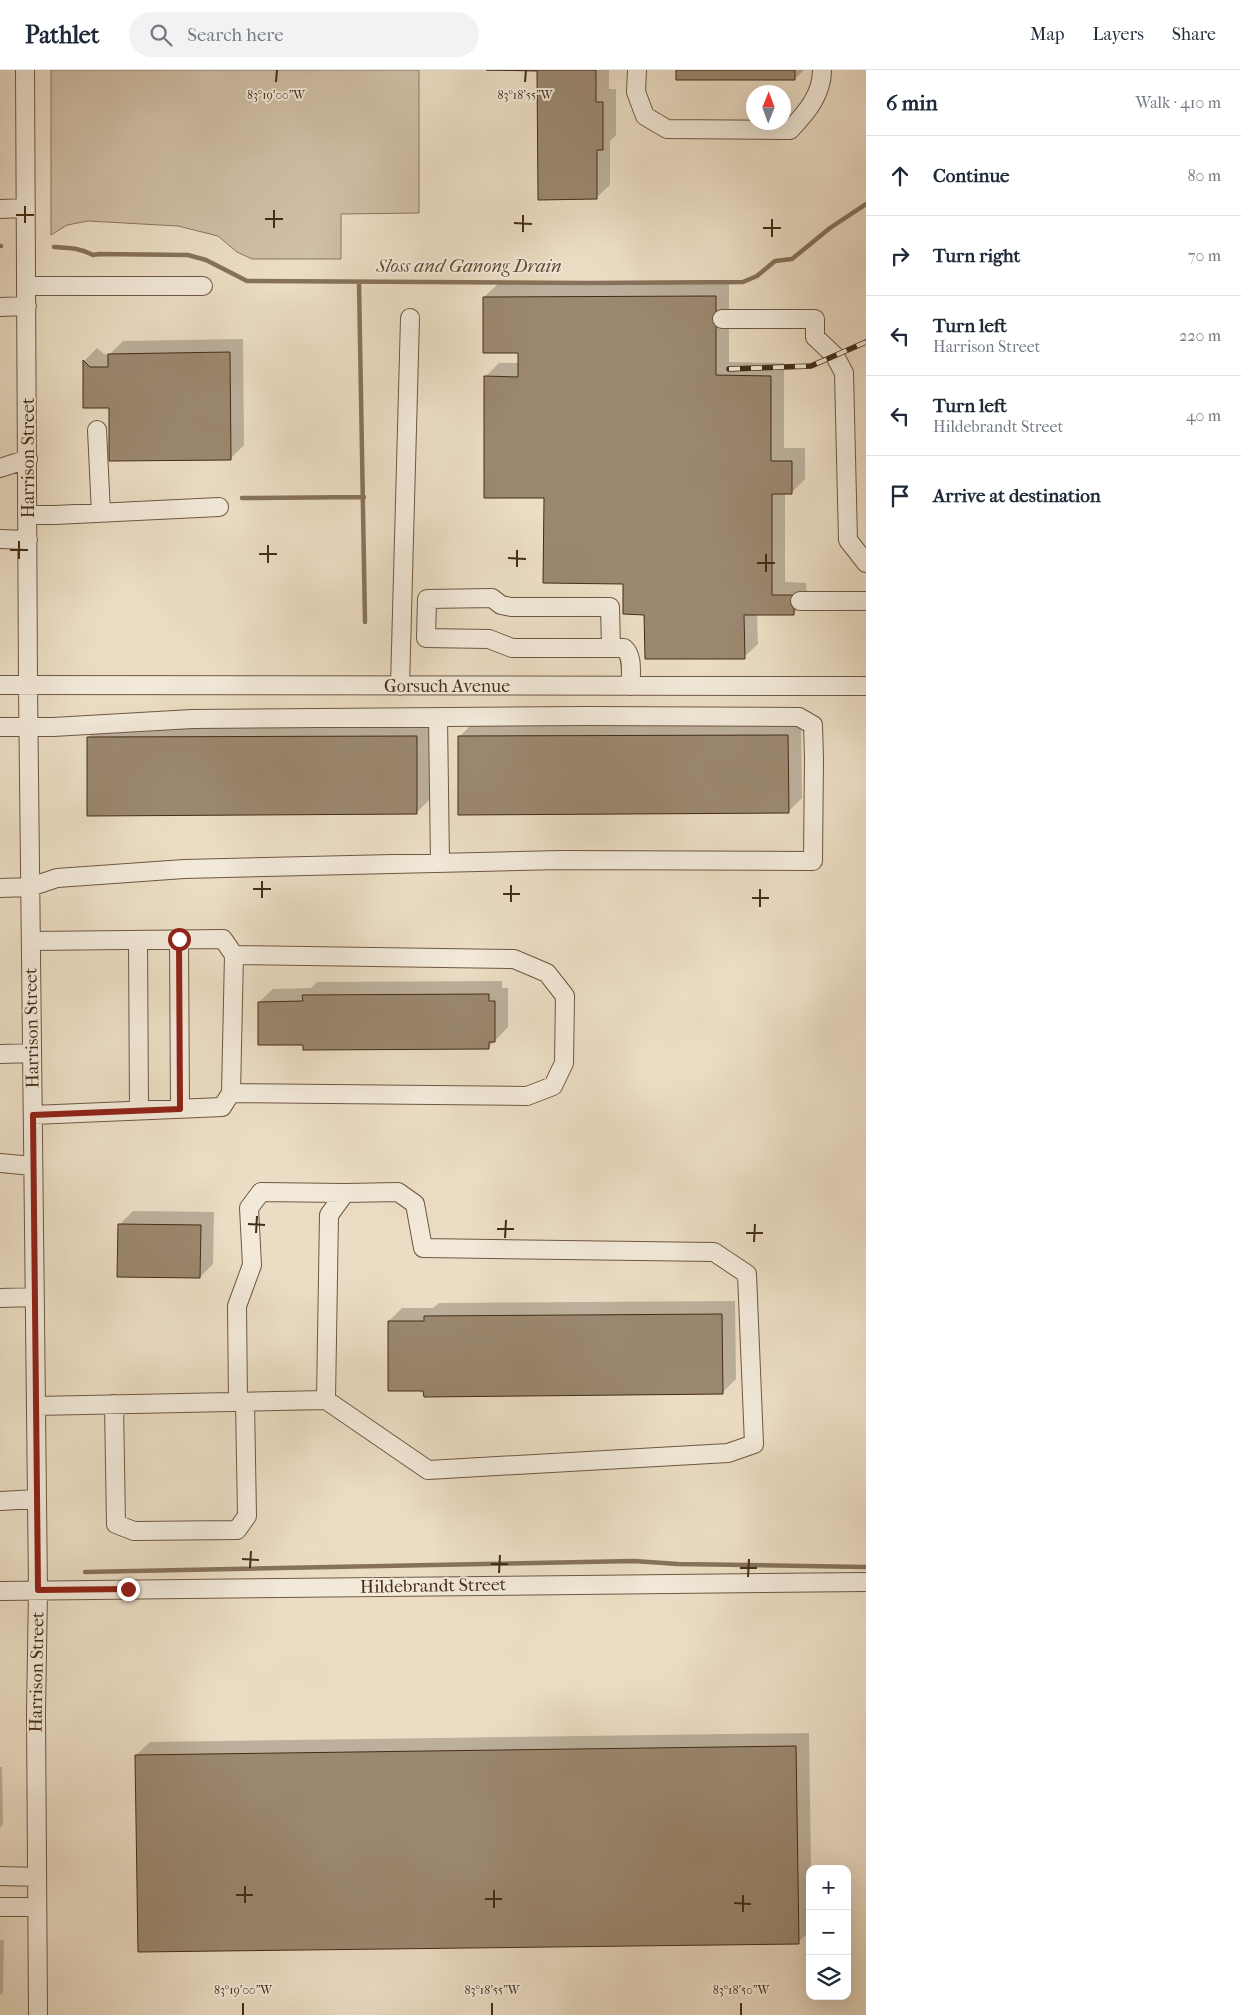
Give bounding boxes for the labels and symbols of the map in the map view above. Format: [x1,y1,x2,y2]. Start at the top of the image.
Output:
north arrow [746,85,791,130]
text: 83°19'00"W [247,88,306,102]
text: 83°18'55"W [498,88,554,102]
water label: Sloss and Ganong Drain [375,255,562,277]
street label: Harrison Street [18,397,39,518]
street label: Gorsuch Avenue [384,676,510,697]
route start [168,928,191,951]
street label: Harrison Street [20,967,44,1089]
street label: Hildebrandt Street [360,1574,507,1598]
route end [117,1578,140,1601]
street label: Harrison Street [25,1611,49,1733]
text: 83°19'00"W [214,1983,273,1997]
text: 83°18'55"W [465,1983,521,1997]
text: 83°18'50"W [713,1983,770,1997]

